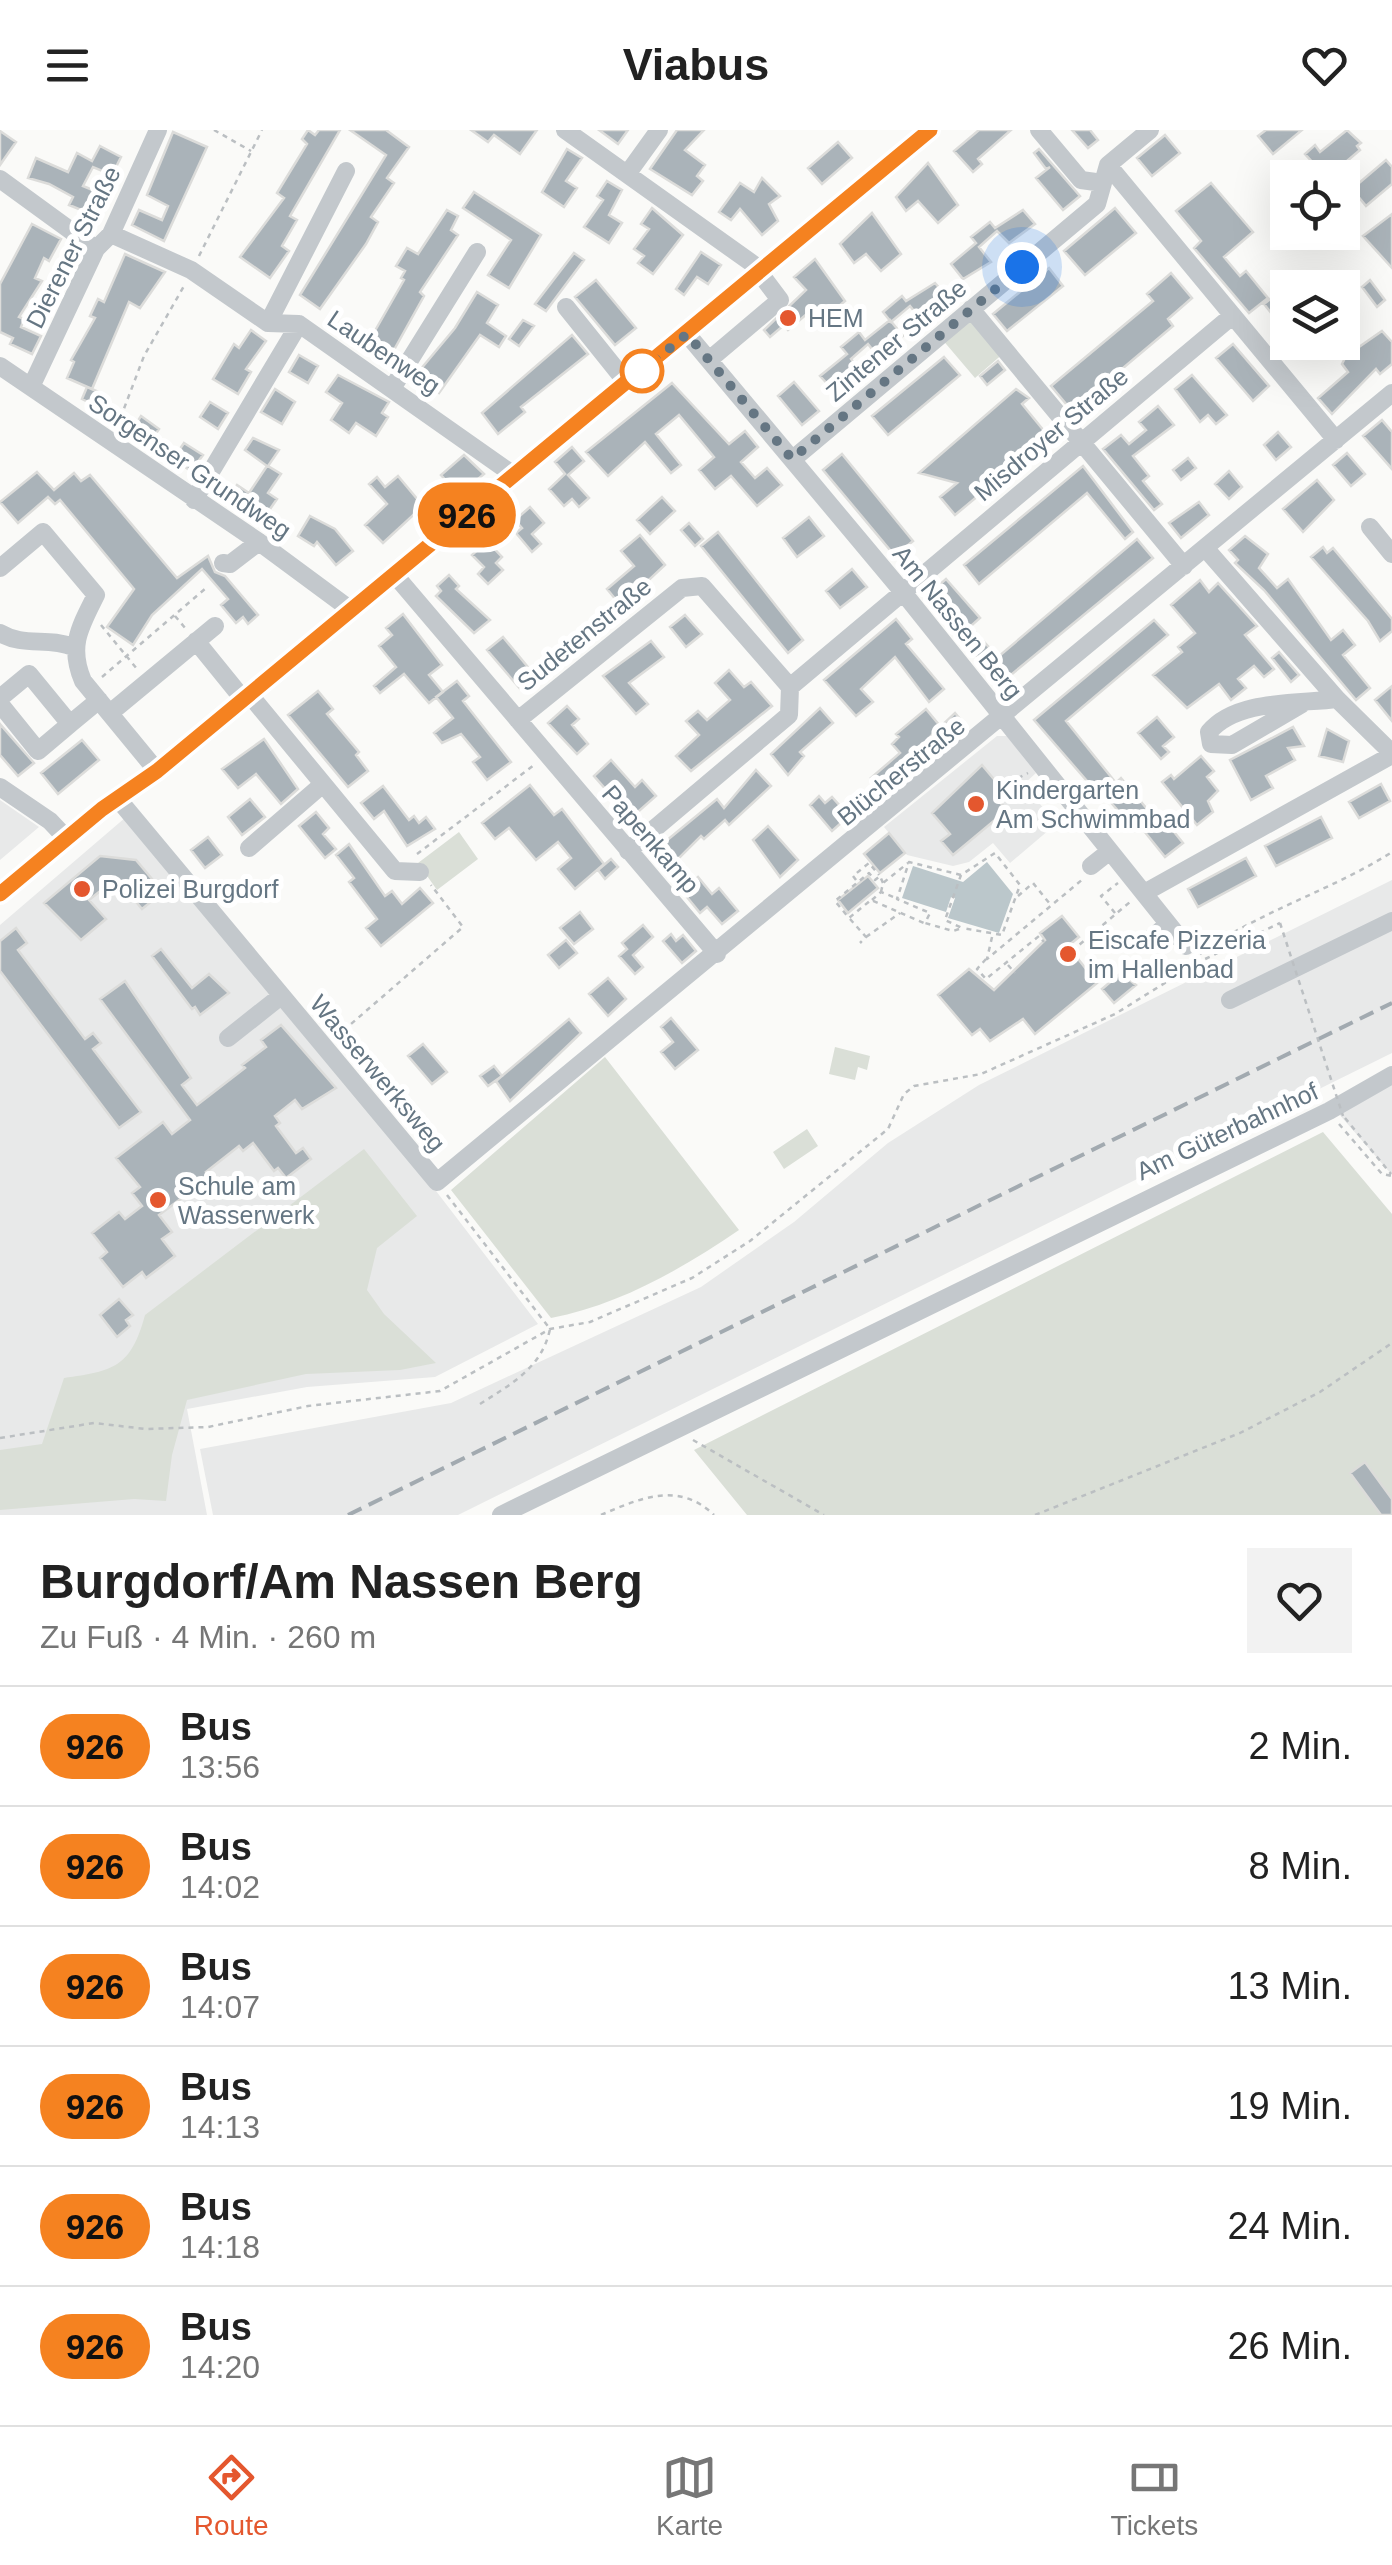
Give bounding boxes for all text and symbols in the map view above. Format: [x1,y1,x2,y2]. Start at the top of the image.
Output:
icon: menu [40,38,95,93]
icon: heart [1297,38,1352,93]
text: Viabus [623,39,769,90]
map controls [1270,160,1360,360]
button: locate [1270,160,1360,250]
street label: Dierener Straße [20,161,126,333]
your location [997,242,1047,292]
button: layers [1270,270,1360,360]
street label: Zintener Straße [820,273,972,407]
street label: Laubenweg [323,304,445,400]
place label: HEM [808,304,864,332]
marker: HEM [777,307,799,329]
unlabelled marker [621,350,663,392]
street label: Misdroyer Straße [969,362,1133,506]
street label: Sorgenser Grundweg [84,388,296,544]
line badge: 926 [410,482,524,548]
text: 926 [438,496,496,535]
street label: Am Nassen Berg [888,540,1028,704]
street label: Sudetenstraße [511,572,657,696]
street label: Blücherstraße [832,711,970,831]
place label: Kindergarten Am Schwimmbad [996,776,1191,833]
street label: Papenkamp [597,779,705,899]
marker: Kindergarten Am Schwimmbad [965,793,987,815]
place label: Polizei Burgdorf [102,875,279,903]
marker: Polizei Burgdorf [71,878,93,900]
place label: Eiscafe Pizzeria im Hallenbad [1088,926,1266,983]
marker: Eiscafe Pizzeria im Hallenbad [1057,943,1079,965]
street label: Wasserwerksweg [305,989,451,1157]
street label: Am Güterbahnhof [1132,1077,1322,1185]
place label: Schule am Wasserwerk [178,1172,315,1229]
marker: Schule am Wasserwerk [147,1189,169,1211]
button: heart [1247,1548,1352,1653]
text: Burgdorf/Am Nassen Berg [40,1555,643,1608]
text: Zu Fuß · 4 Min. · 260 m [40,1619,376,1655]
text: Bus [180,1706,252,1748]
text: 2 Min. [1249,1725,1352,1767]
text: 926 [66,1727,124,1766]
text: 13:56 [180,1749,260,1785]
text: Bus [180,1826,252,1868]
text: 8 Min. [1249,1845,1352,1887]
text: 926 [66,1847,124,1886]
text: 14:02 [180,1869,260,1905]
text: Bus [180,1946,252,1988]
text: 13 Min. [1227,1965,1352,2007]
text: 926 [66,1967,124,2006]
text: 14:07 [180,1989,260,2025]
text: Bus [180,2066,252,2108]
text: 19 Min. [1227,2085,1352,2127]
text: 926 [66,2087,124,2126]
text: 14:13 [180,2109,260,2145]
text: Bus [180,2186,252,2228]
text: 24 Min. [1227,2205,1352,2247]
text: 926 [66,2207,124,2246]
text: 14:18 [180,2229,260,2265]
text: Bus [180,2306,252,2348]
text: 26 Min. [1227,2325,1352,2367]
text: 926 [66,2327,124,2366]
text: 14:20 [180,2349,260,2385]
tab: Route [194,2450,269,2542]
tab: Karte [656,2450,723,2542]
tab: Tickets [1111,2450,1198,2542]

